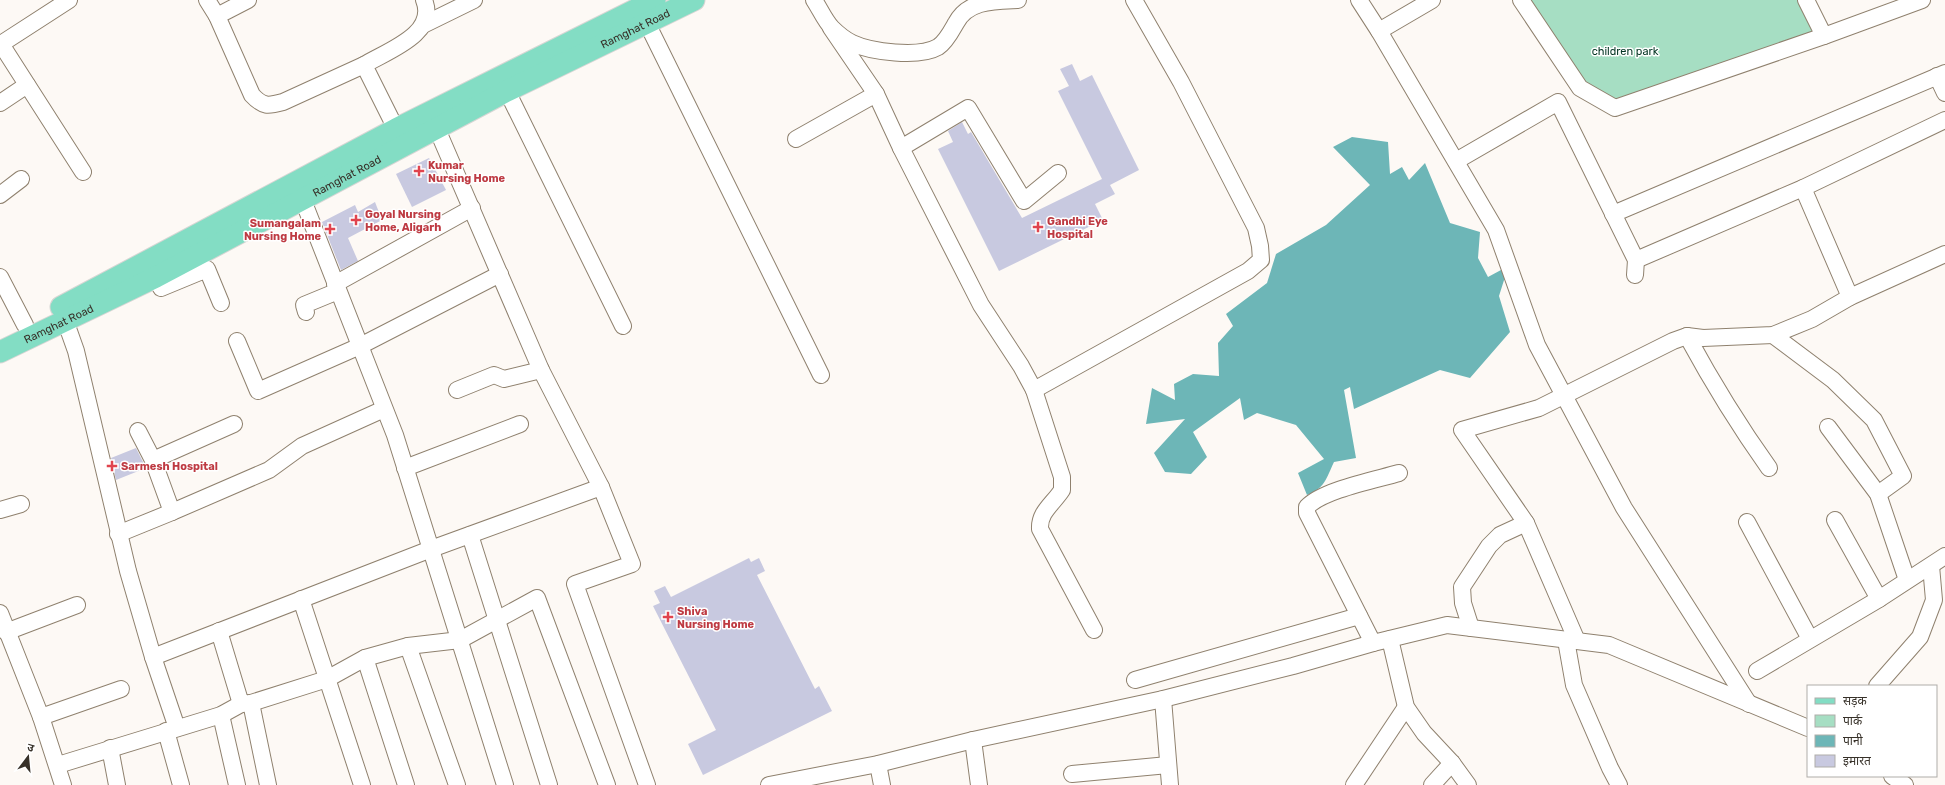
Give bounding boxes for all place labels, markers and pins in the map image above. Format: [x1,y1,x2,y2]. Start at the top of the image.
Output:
place label: Kumar Nursing Home [428,159,506,185]
marker: Kumar Nursing Home [413,165,425,177]
place label: Goyal Nursing Home, Aligarh [365,208,441,234]
marker: Goyal Nursing Home, Aligarh [350,214,362,226]
place label: Gandhi Eye Hospital [1047,215,1108,241]
place label: Sumangalam Nursing Home [244,217,321,243]
marker: Gandhi Eye Hospital [1032,221,1044,233]
marker: Sumangalam Nursing Home [324,223,336,235]
marker: Sarmesh Hospital [106,460,118,472]
place label: Sarmesh Hospital [121,460,218,473]
place label: Shiva Nursing Home [677,605,755,631]
marker: Shiva Nursing Home [662,611,674,623]

